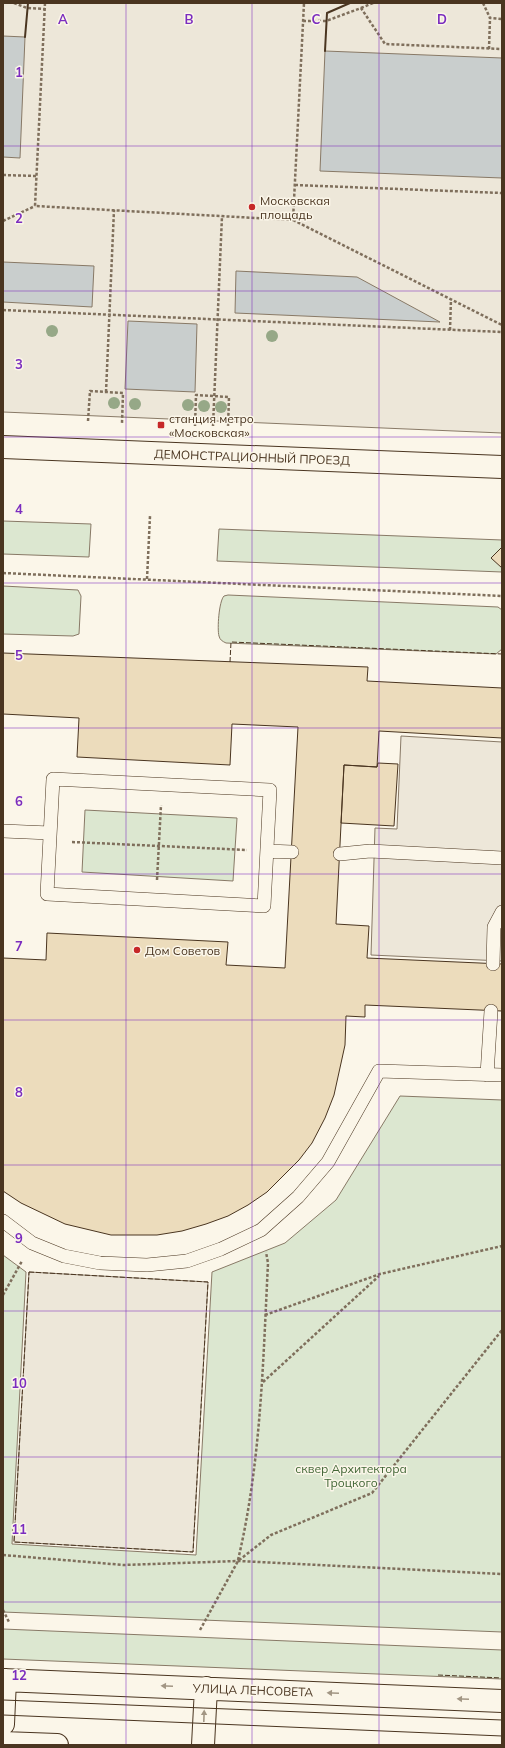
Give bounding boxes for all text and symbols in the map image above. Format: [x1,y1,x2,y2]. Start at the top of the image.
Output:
text: A [58,11,68,27]
text: B [185,11,194,27]
text: C [312,11,321,27]
text: D [437,11,447,27]
text: 1 [15,64,23,80]
place label: Московская площадь [260,193,330,222]
marker: Московская площадь [247,202,257,212]
text: 2 [15,210,23,226]
text: 3 [15,356,23,372]
place label: станция метро «Московская» [169,411,254,440]
marker: станция метро «Московская» [156,420,166,430]
street label: ДЕМОНСТРАЦИОННЫЙ ПРОЕЗД [154,446,351,468]
text: 4 [15,501,23,517]
text: 5 [15,647,23,663]
text: 6 [15,793,23,809]
text: 7 [15,938,23,954]
place label: Дом Советов [145,943,221,958]
marker: Дом Советов [132,945,142,955]
text: 8 [15,1084,23,1100]
text: 9 [15,1230,23,1246]
text: 10 [11,1375,27,1391]
park label: сквер Архитектора Троцкого [295,1461,407,1490]
text: 11 [11,1521,27,1537]
text: 12 [11,1667,27,1683]
street label: УЛИЦА ЛЕНСОВЕТА [192,1680,314,1700]
one-way arrow [160,1683,173,1689]
one-way arrow [326,1690,339,1696]
one-way arrow [456,1696,469,1702]
one-way arrow [201,1710,208,1722]

